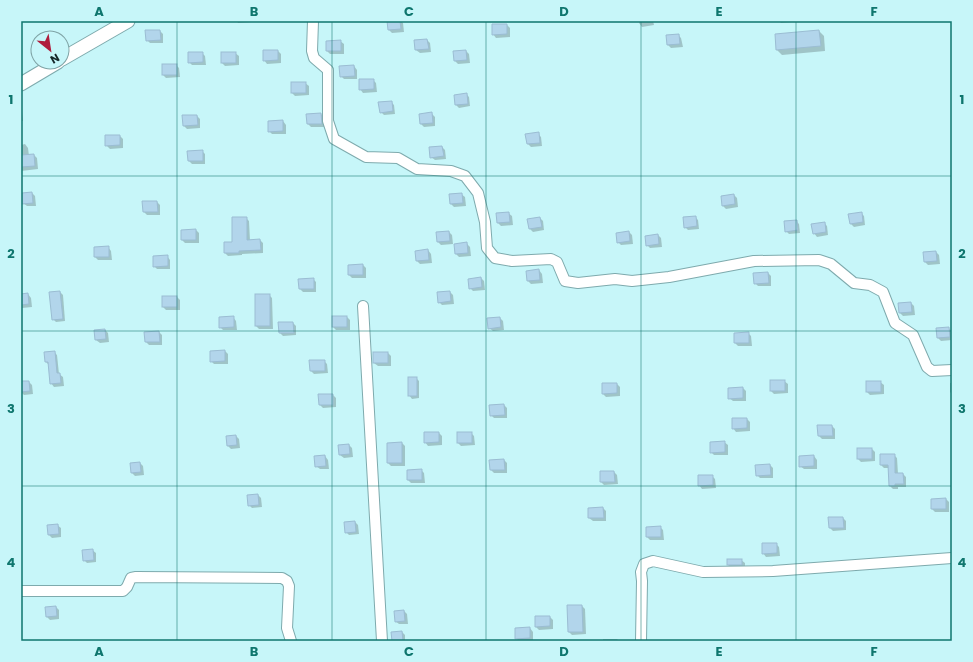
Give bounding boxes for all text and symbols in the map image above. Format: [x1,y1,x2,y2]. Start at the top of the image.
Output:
text: A [94,2,104,21]
text: B [250,2,259,21]
text: C [404,2,414,21]
text: D [559,2,569,21]
text: E [715,2,723,21]
text: F [870,2,878,21]
north arrow [30,30,70,70]
text: N [47,50,63,68]
text: 1 [9,90,13,109]
text: 1 [960,90,964,109]
text: 2 [7,244,15,263]
text: 2 [958,244,966,263]
text: 3 [7,399,15,418]
text: 3 [958,399,966,418]
text: 4 [7,553,16,572]
text: 4 [958,553,967,572]
text: A [94,642,104,661]
text: B [250,642,259,661]
text: C [404,642,414,661]
text: D [559,642,569,661]
text: E [715,642,723,661]
text: F [870,642,878,661]

